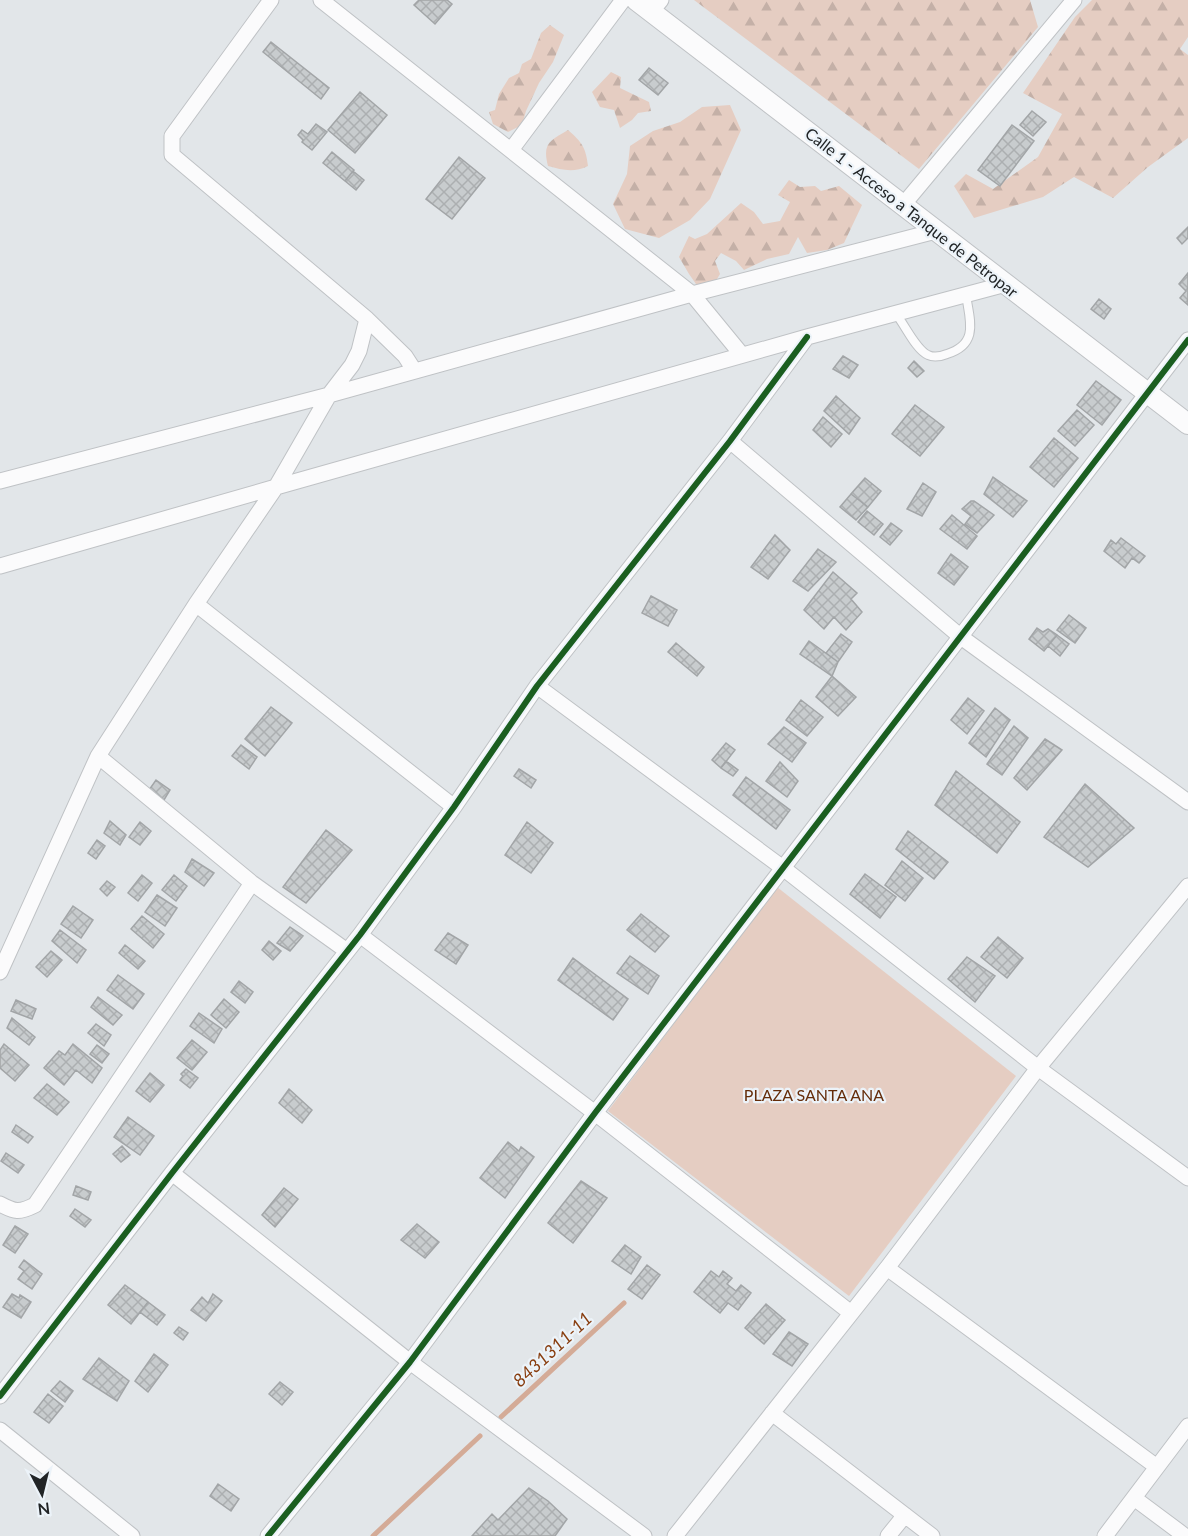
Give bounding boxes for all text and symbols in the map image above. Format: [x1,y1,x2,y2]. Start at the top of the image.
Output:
street label: Calle 1 - Acceso a Tanque de Petropar [802,123,1022,301]
park label: PLAZA SANTA ANA [744,1085,884,1104]
water label: 8431311-11 [508,1307,596,1391]
north arrow [12,1464,72,1524]
text: N [37,1499,51,1520]

